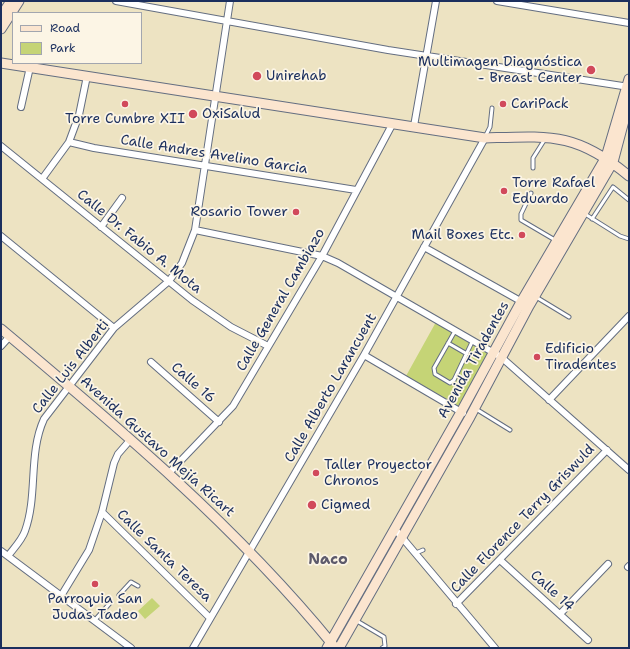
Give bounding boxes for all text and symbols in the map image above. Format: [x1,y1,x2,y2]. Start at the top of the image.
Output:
legend [12,12,142,64]
text: Road [50,20,80,36]
text: Park [50,40,76,56]
place label: Multimagen Diagnóstica - Breast Center [418,54,582,86]
marker: Multimagen Diagnóstica - Breast Center [585,64,597,76]
place label: Unirehab [266,68,327,84]
marker: Unirehab [251,70,263,82]
place label: CariPack [511,96,569,112]
marker: Torre Cumbre XII [120,99,130,109]
marker: CariPack [498,99,508,109]
place label: OxiSalud [202,106,260,122]
marker: OxiSalud [187,108,199,120]
place label: Torre Cumbre XII [65,111,185,127]
street label: Calle Andres Avelino Garcia [119,132,309,178]
place label: Torre Rafael Eduardo [512,175,595,208]
marker: Torre Rafael Eduardo [499,186,509,196]
street label: Calle Dr. Fabio A. Mota [73,187,205,297]
place label: Rosario Tower [190,204,288,220]
marker: Rosario Tower [291,207,301,217]
street label: Calle General Cambiazo [233,226,329,374]
place label: Mail Boxes Etc. [411,227,514,243]
marker: Mail Boxes Etc. [517,230,527,240]
street label: Avenida Tiradentes [435,298,513,422]
street label: Calle Alberto Larancuent [281,310,381,466]
street label: Calle Luis Alberti [29,317,113,417]
place label: Edificio Tiradentes [545,341,617,374]
marker: Edificio Tiradentes [532,352,542,362]
street label: Calle 16 [167,359,219,407]
street label: Avenida Gustavo Mejía Ricart [76,373,238,521]
street label: Calle Florence Terry Griswuld [448,441,598,597]
place label: Taller Proyector Chronos [324,457,432,490]
marker: Taller Proyector Chronos [311,468,321,478]
place label: Cigmed [321,497,370,513]
marker: Cigmed [306,499,318,511]
street label: Calle Santa Teresa [113,506,215,606]
district label: Naco [308,551,348,569]
street label: Calle 14 [527,567,577,615]
marker: Parroquia San Judas Tadeo [90,579,100,589]
place label: Parroquia San Judas Tadeo [48,591,142,624]

